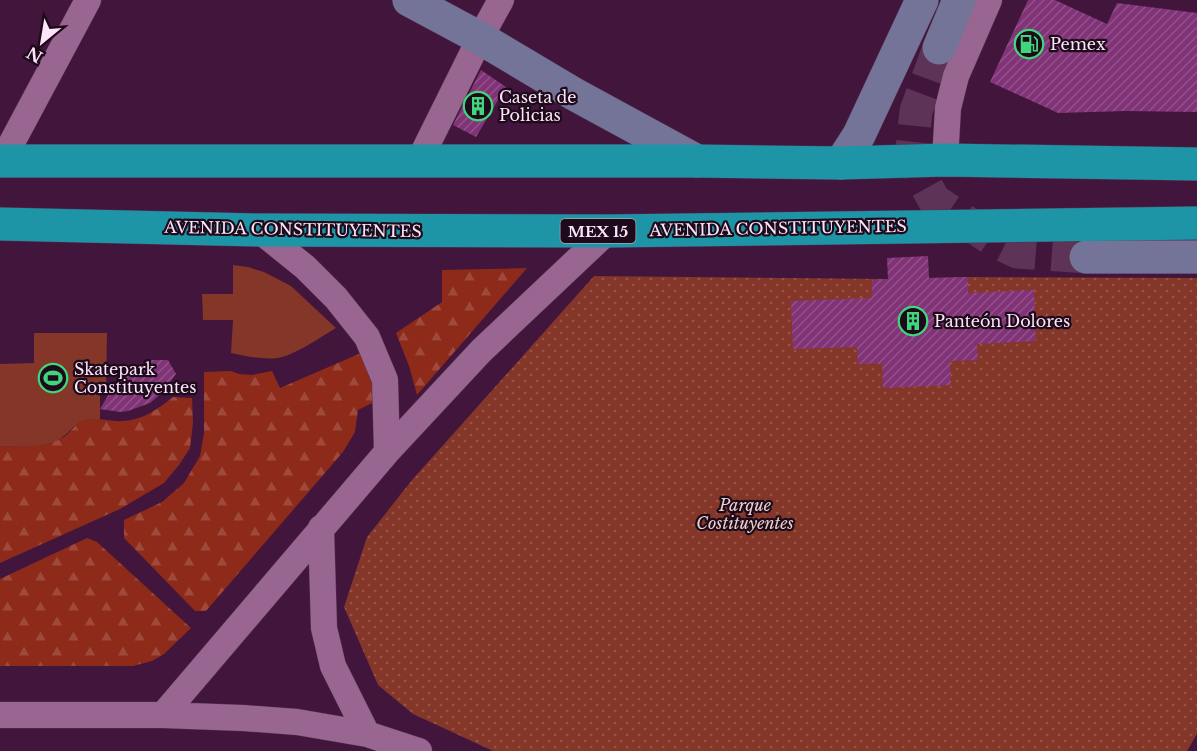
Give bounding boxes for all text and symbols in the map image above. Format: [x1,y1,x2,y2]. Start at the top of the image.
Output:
north arrow [12,12,72,72]
fuel station icon: Pemex [1013,28,1045,60]
place label: Pemex [1050,34,1106,54]
text: N [23,43,46,67]
place label: Caseta de Policias [499,87,576,125]
building icon: Caseta de Policias [462,90,494,122]
street label: AVENIDA CONSTITUYENTES [648,216,907,240]
street label: AVENIDA CONSTITUYENTES [163,217,422,241]
road number: MEX 15 [560,219,636,243]
building icon: Panteón Dolores [897,305,929,337]
place label: Panteón Dolores [934,311,1070,331]
place label: Skatepark Constituyentes [74,359,196,397]
sports icon: Skatepark Constituyentes [37,362,69,394]
park label: Parque Costituyentes [696,495,794,533]

